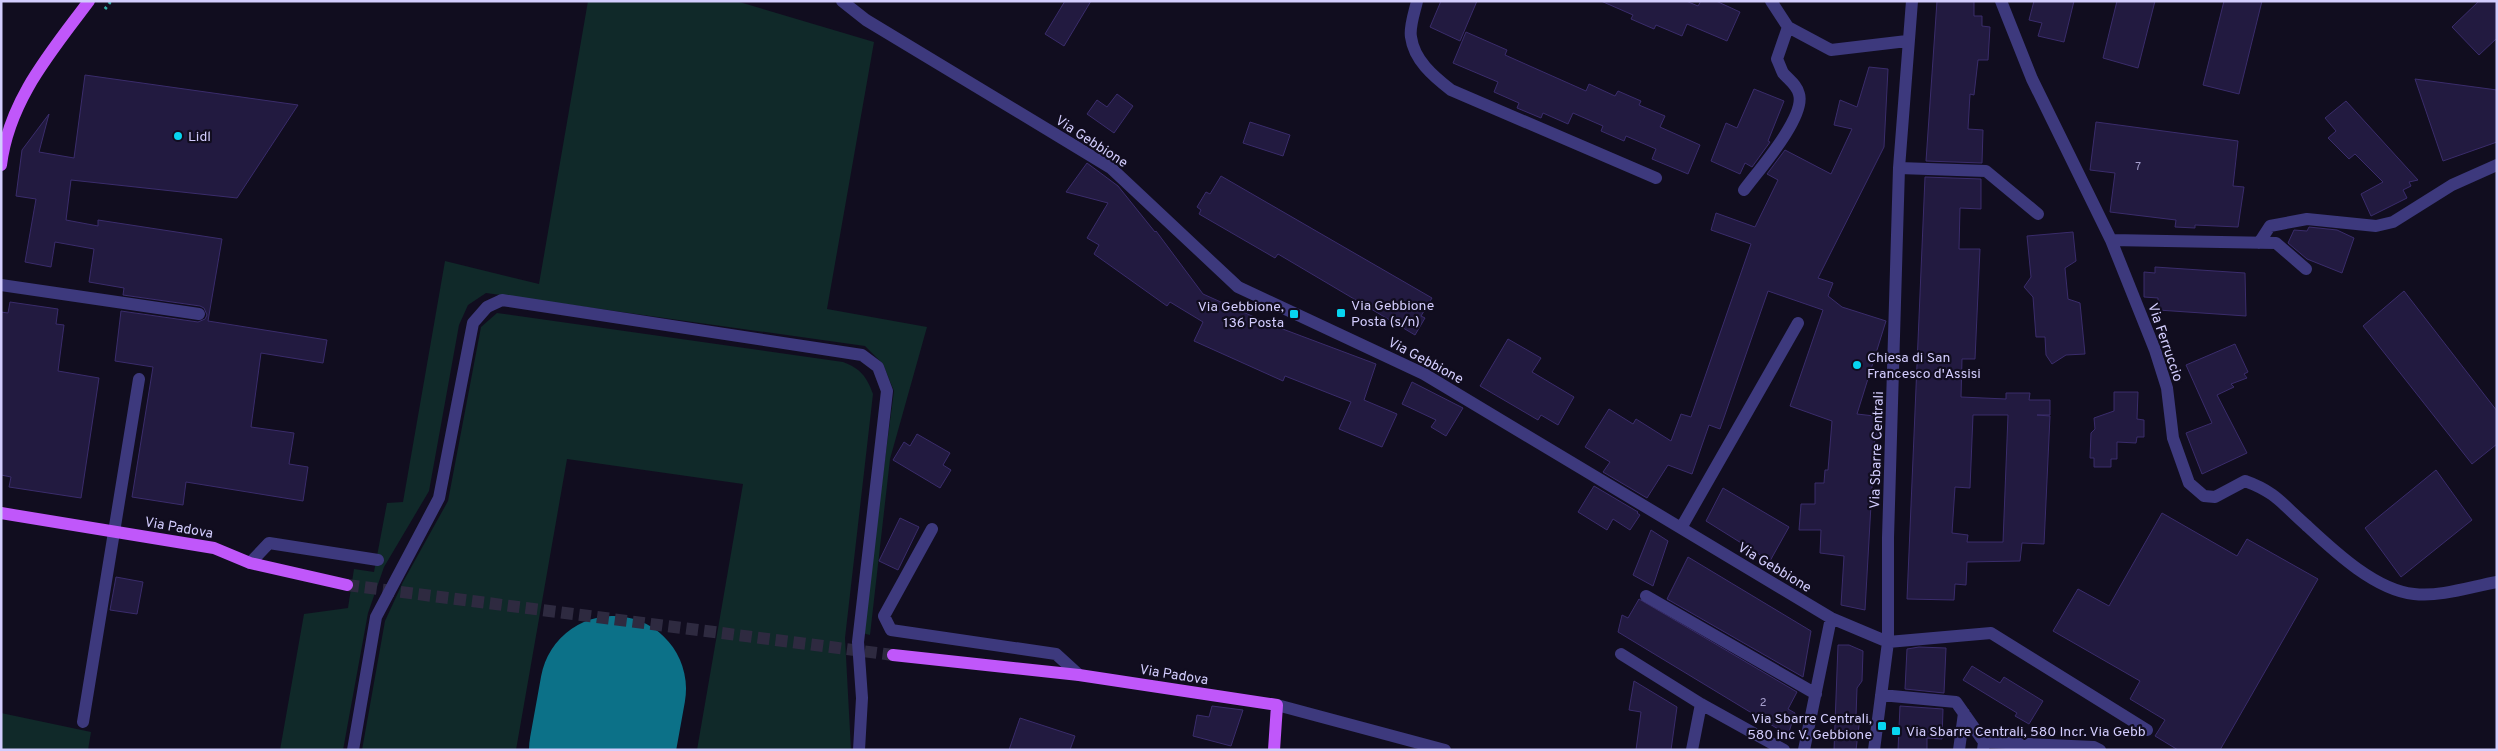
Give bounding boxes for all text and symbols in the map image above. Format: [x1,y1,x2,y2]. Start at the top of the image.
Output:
street label: Via Gebbione [1052,112,1131,172]
place label: Lidl [188,129,211,146]
marker: Lidl [172,130,184,142]
house number: 7 [2135,160,2141,174]
place label: Via Gebbione Posta (s/n) [1351,298,1434,331]
place label: Via Gebbione, 136 Posta [1198,299,1284,332]
street label: Via Ferruccio [2143,301,2186,384]
marker: Via Gebbione Posta (s/n) [1335,307,1347,319]
marker: Via Gebbione, 136 Posta [1288,308,1300,320]
street label: Via Gebbione [1385,334,1466,388]
place label: Chiesa di San Francesco d'Assisi [1867,350,1981,383]
marker: Chiesa di San Francesco d'Assisi [1851,359,1863,371]
street label: Via Sbarre Centrali [1867,391,1888,509]
street label: Via Padova [143,514,214,543]
street label: Via Gebbione [1734,540,1814,597]
street label: Via Padova [1138,662,1209,689]
house number: 2 [1760,696,1766,710]
place label: Via Sbarre Centrali, 580 inc V. Gebbione [1747,711,1872,744]
marker: Via Sbarre Centrali, 580 inc V. Gebbione [1876,720,1888,732]
place label: Via Sbarre Centrali, 580 Incr. Via Gebb [1906,724,2146,741]
marker: Via Sbarre Centrali, 580 Incr. Via Gebb [1890,725,1902,737]

